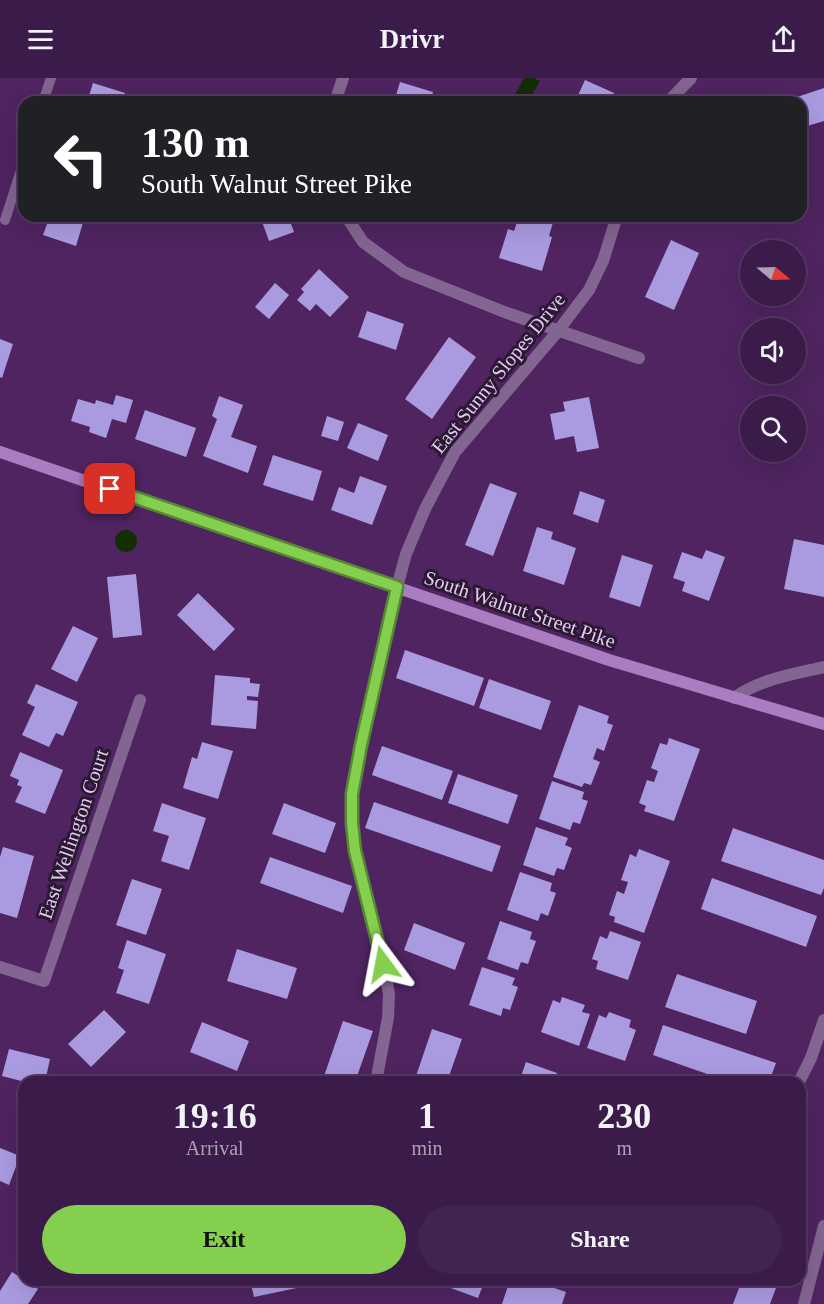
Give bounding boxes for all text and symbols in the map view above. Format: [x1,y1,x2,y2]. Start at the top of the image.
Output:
icon: menu [24,23,57,56]
icon: share [767,23,800,56]
text: Drivr [380,24,444,54]
icon: left [42,120,120,198]
text: 130 m [141,120,250,166]
text: South Walnut Street Pike [141,169,412,199]
north arrow [740,240,806,306]
map controls [740,240,806,462]
street label: East Sunny Slopes Drive [427,288,570,458]
button: sound [740,318,806,384]
button: search [740,396,806,462]
pin [84,463,135,514]
icon: arrive [93,472,126,505]
street label: South Walnut Street Pike [421,566,619,652]
street label: East Wellington Court [34,746,113,922]
position arrow [351,932,415,996]
text: 19:16 [173,1096,257,1136]
text: 1 [418,1096,436,1136]
text: 230 [597,1096,651,1136]
text: Arrival [186,1137,244,1159]
text: min [411,1137,443,1159]
text: m [617,1137,632,1159]
button: Exit [42,1205,406,1274]
button: Share [418,1205,782,1274]

